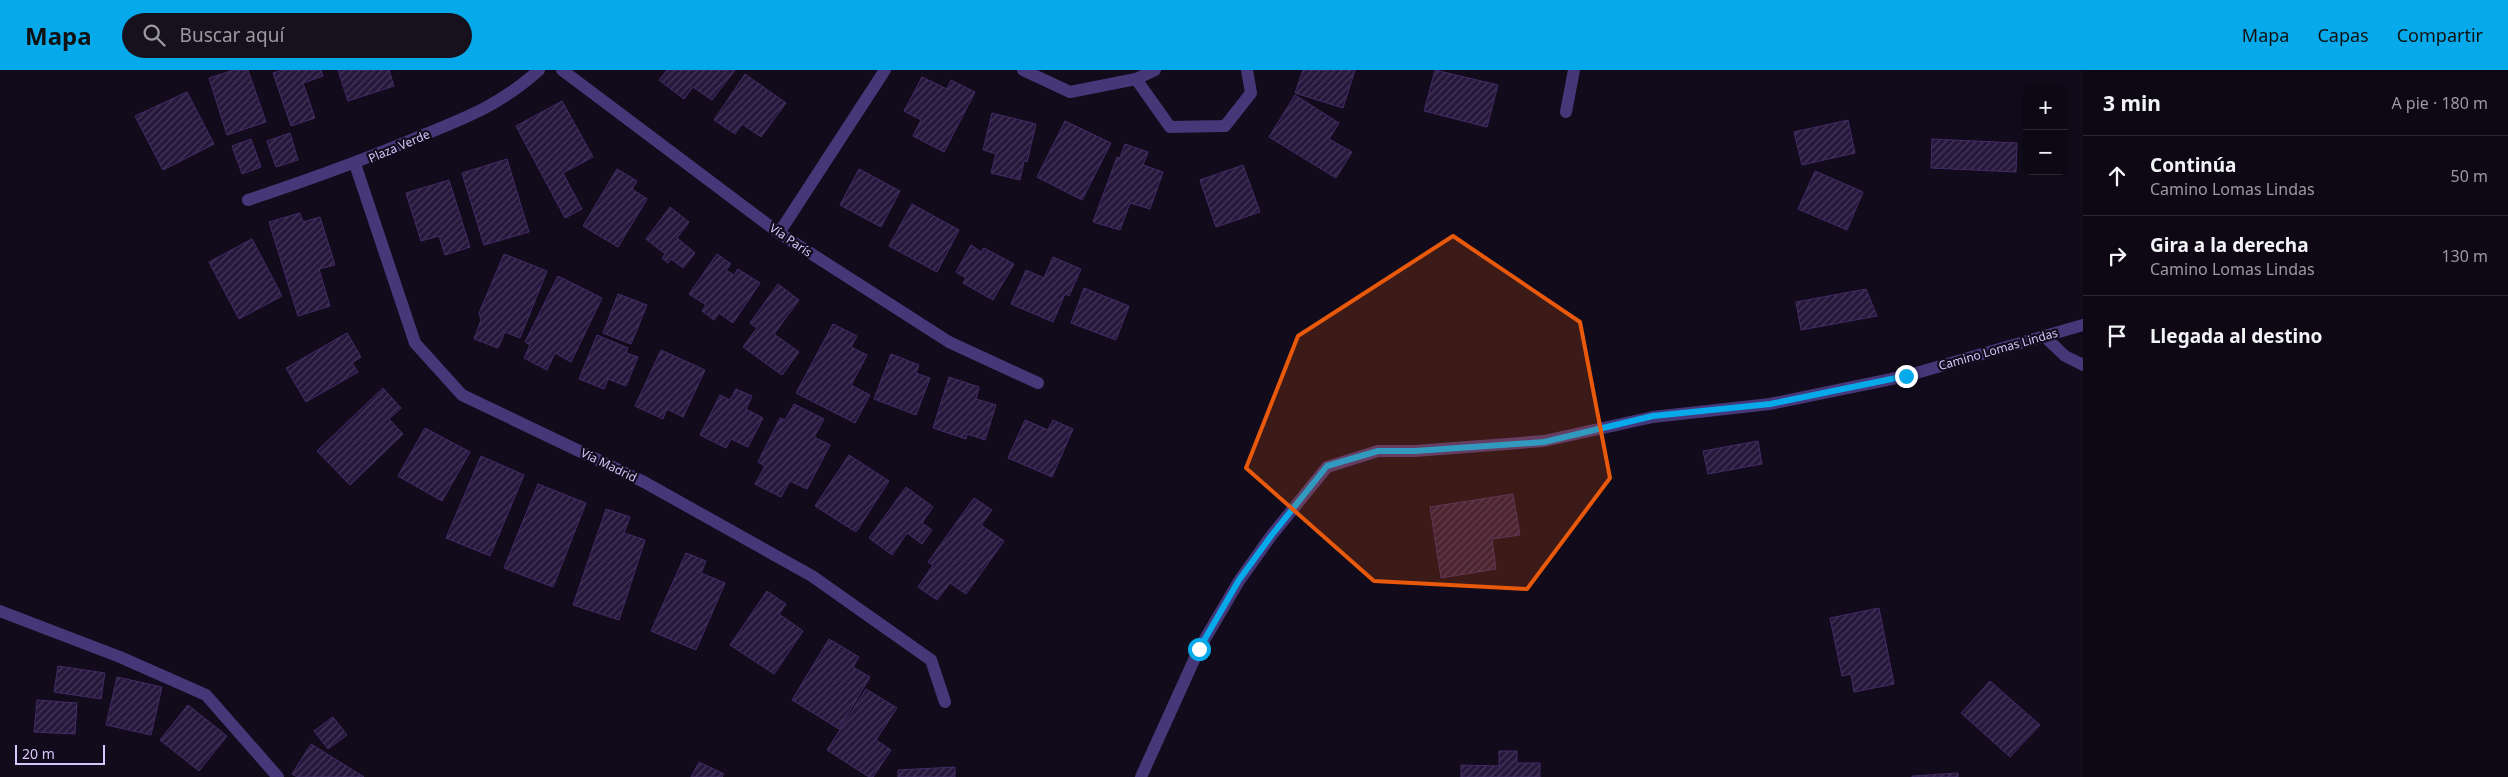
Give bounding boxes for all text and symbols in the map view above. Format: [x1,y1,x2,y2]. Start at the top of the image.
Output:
search box [122,13,472,58]
text: Mapa [25,19,92,52]
icon: search [140,21,168,49]
text: Buscar aquí [180,22,284,48]
text: Mapa [2242,23,2289,47]
text: Capas [2317,23,2369,47]
text: Compartir [2397,23,2483,47]
map controls [2023,85,2068,175]
button: + [2023,85,2068,130]
text: 3 min [2103,89,2161,117]
text: A pie · 180 m [2391,92,2488,114]
street label: Plaza Verde [366,125,433,167]
button: − [2023,130,2068,175]
text: Continúa [2150,152,2236,178]
icon: ahead [2103,162,2131,190]
text: 50 m [2451,165,2488,187]
text: Camino Lomas Lindas [2150,178,2315,200]
street label: Vía París [766,220,816,261]
text: Gira a la derecha [2150,232,2309,258]
icon: right [2103,242,2131,270]
text: 130 m [2441,245,2488,267]
text: Camino Lomas Lindas [2150,258,2315,280]
icon: arrive [2103,322,2131,350]
text: Llegada al destino [2150,323,2322,349]
street label: Camino Lomas Lindas [1936,324,2060,374]
route end [1895,365,1918,388]
street label: Vía Madrid [578,444,640,486]
route start [1188,638,1211,661]
scale bar [15,742,105,765]
text: 20 m [22,744,55,763]

